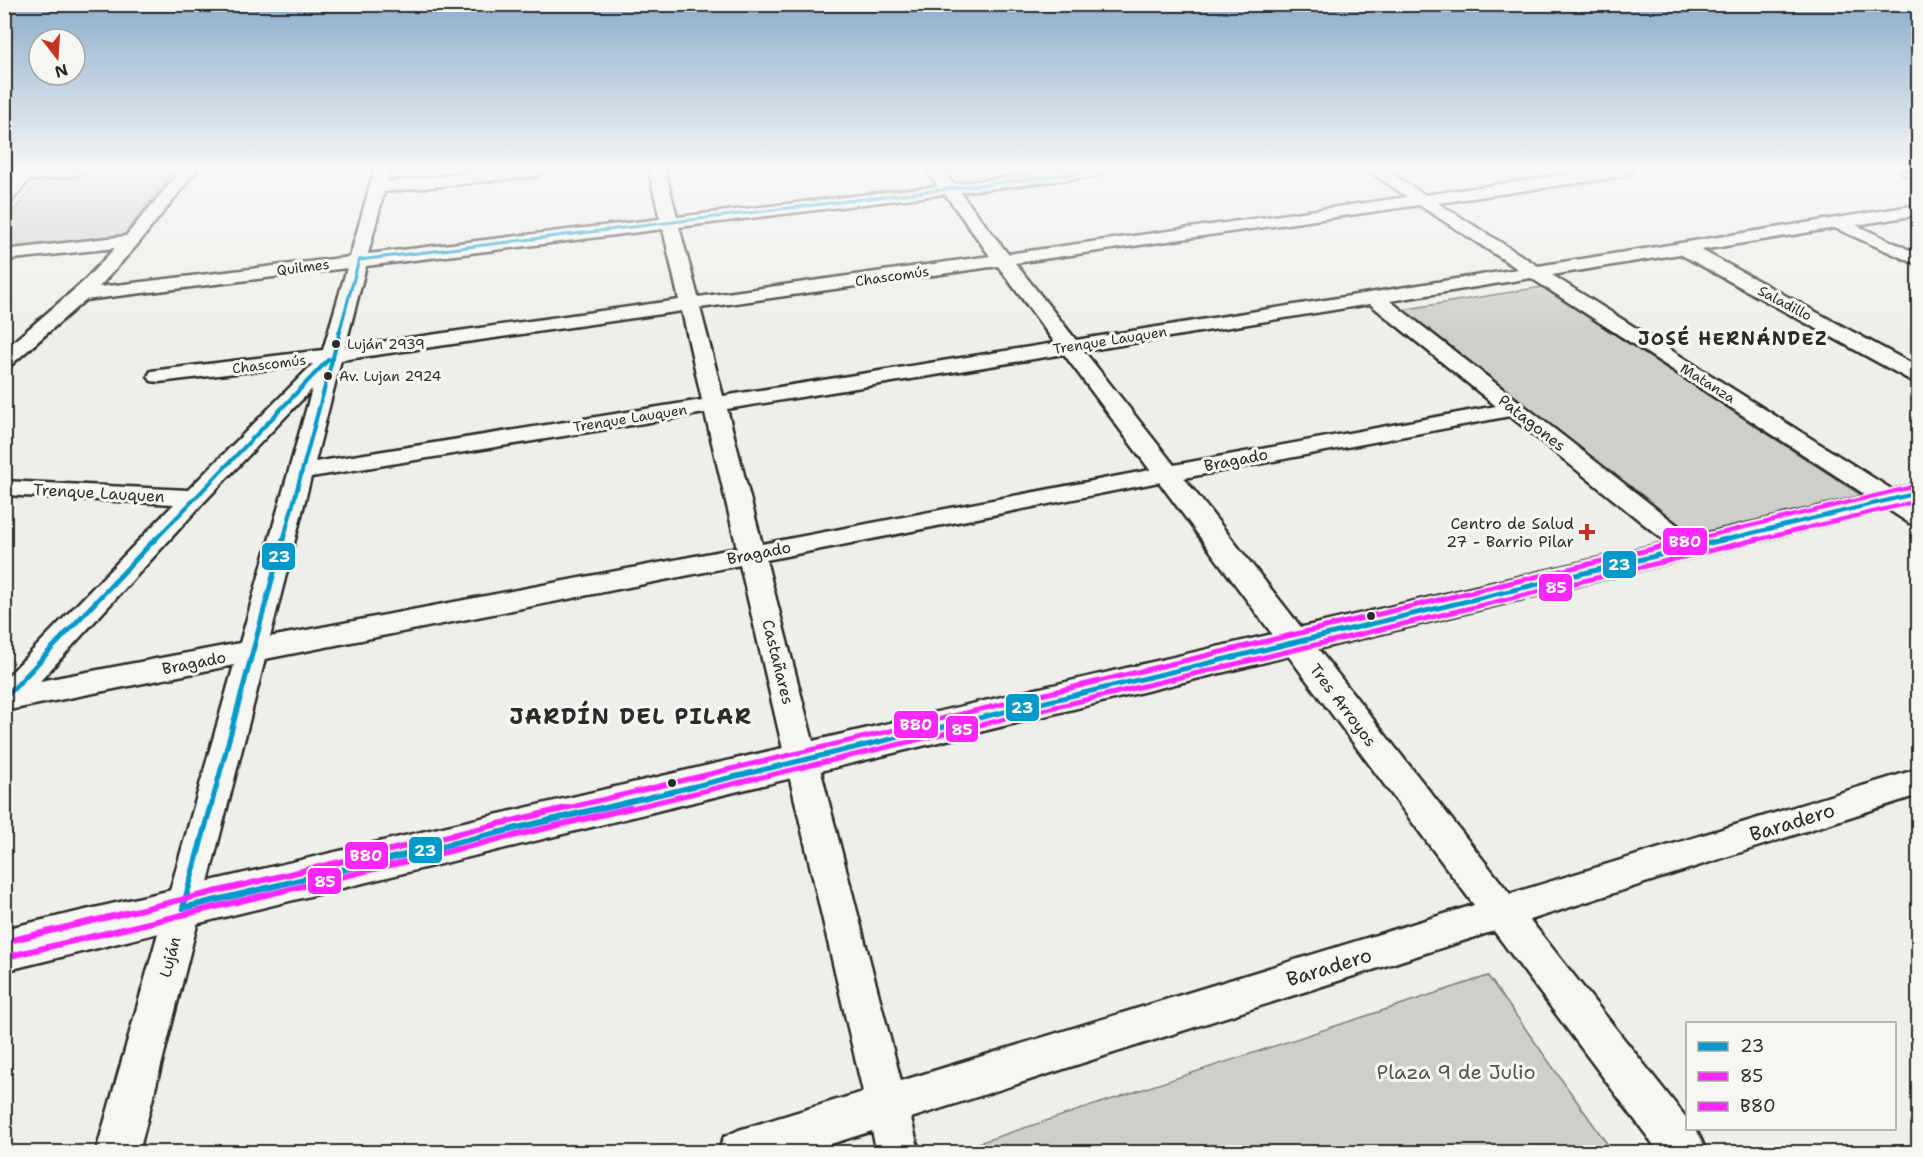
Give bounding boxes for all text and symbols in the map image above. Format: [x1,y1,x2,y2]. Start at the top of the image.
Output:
north arrow [27,27,87,87]
text: N [52,59,70,83]
street label: Quilmes [276,255,330,279]
street label: Chascomús [854,262,930,290]
street label: Saladillo [1755,281,1815,325]
street label: Trenque Lauquen [1052,322,1169,358]
district label: JOSÉ HERNÁNDEZ [1638,325,1828,351]
place label: Luján 2939 [347,335,425,353]
marker: Luján 2939 [330,338,342,350]
street label: Chascomús [231,351,307,377]
street label: Matanza [1677,359,1739,407]
place label: Av. Lujan 2924 [339,367,442,385]
marker: Av. Lujan 2924 [322,370,334,382]
street label: Patagones [1494,390,1570,456]
street label: Trenque Lauquen [572,400,689,436]
street label: Bragado [1202,444,1270,476]
street label: Trenque Lauquen [33,479,165,507]
place label: Centro de Salud 27 - Barrio Pilar [1446,513,1574,552]
marker: Centro de Salud 27 - Barrio Pilar [1578,523,1596,541]
line badge: B80 [1662,527,1708,556]
text: B80 [1669,531,1701,552]
street label: Bragado [725,537,793,569]
line badge: 23 [261,542,296,571]
text: 23 [268,546,290,567]
line badge: 23 [1602,550,1637,579]
text: 23 [1608,554,1630,575]
line badge: 85 [1538,573,1573,602]
text: 85 [1545,577,1567,598]
unlabelled marker [1365,610,1377,622]
street label: Castañares [757,617,799,707]
street label: Bragado [160,647,228,679]
street label: Tres Arroyos [1305,659,1381,751]
line badge: 23 [1005,693,1040,722]
text: 23 [1011,697,1033,718]
district label: JARDÍN DEL PILAR [510,700,752,731]
line badge: B80 [893,710,939,739]
text: B80 [900,714,932,735]
line badge: 85 [945,715,979,743]
text: 85 [951,719,973,740]
unlabelled marker [666,777,678,789]
street label: Baradero [1746,797,1838,847]
line badge: 23 [408,836,443,864]
text: 23 [414,840,436,861]
line badge: B80 [344,841,389,870]
text: B80 [350,845,382,866]
line badge: 85 [307,867,342,895]
text: 85 [314,871,336,892]
street label: Luján [155,934,186,980]
street label: Baradero [1283,942,1375,992]
legend [1686,1022,1896,1130]
text: 23 [1740,1034,1764,1058]
park label: Plaza 9 de Julio [1376,1059,1536,1085]
text: 85 [1740,1064,1763,1088]
text: B80 [1740,1094,1776,1118]

